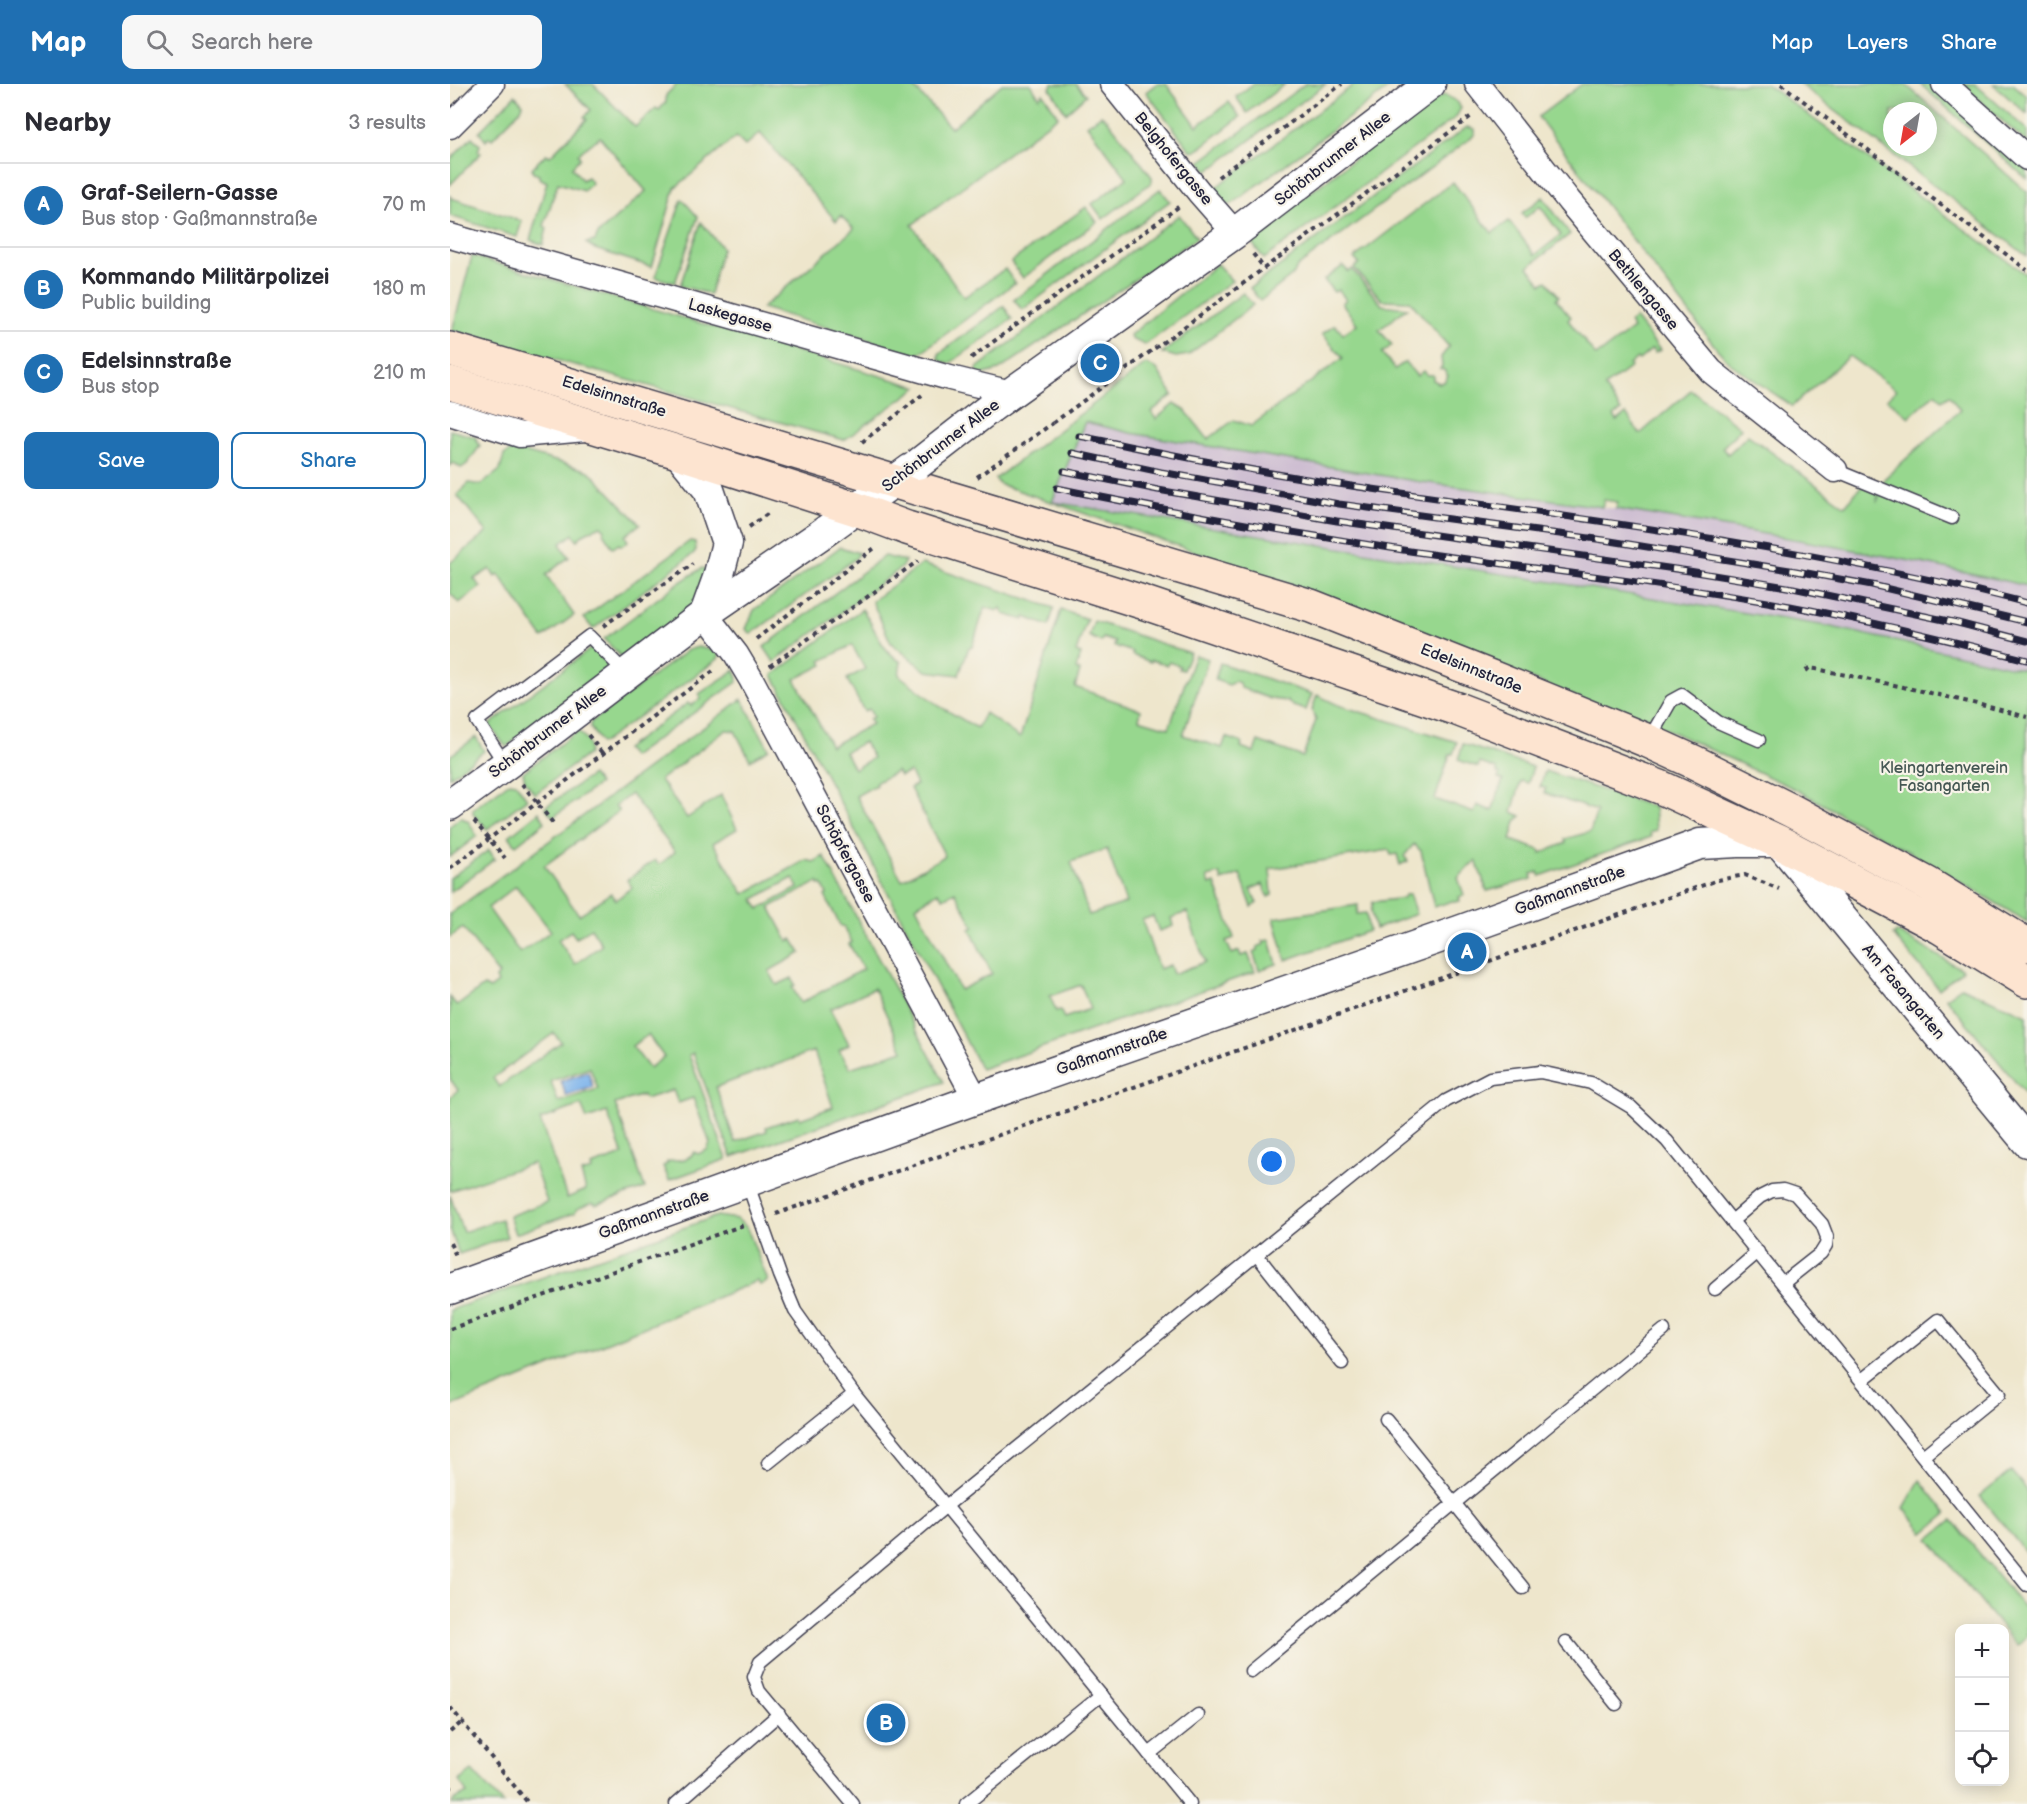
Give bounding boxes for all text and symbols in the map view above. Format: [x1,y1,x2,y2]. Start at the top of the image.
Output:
search box [122,15,542,69]
text: Map [30,26,86,59]
icon: search [143,26,176,59]
text: Search here [191,29,313,56]
text: Map [1771,30,1813,55]
text: Layers [1846,30,1908,55]
text: Share [1941,30,1997,55]
north arrow [1883,102,1937,156]
street label: Schönbrunner Allee [1271,107,1395,210]
text: Nearby [24,108,111,139]
street label: Belghofergasse [1130,109,1217,210]
text: 3 results [348,111,426,135]
text: Graf-Seilern-Gasse [81,180,278,207]
text: A [37,193,50,217]
text: 70 m [382,193,426,217]
text: Bus stop · Gaßmannstraße [81,207,318,231]
street label: Bethlengasse [1604,246,1683,335]
text: Kommando Militärpolizei [81,264,329,291]
text: B [36,277,51,301]
text: 180 m [373,277,426,301]
text: Public building [81,291,211,315]
street label: Laskegasse [686,295,775,337]
pin: C [1080,340,1120,386]
text: Edelsinnstraße [81,348,232,375]
text: C [36,361,51,385]
text: 210 m [373,361,426,385]
street label: Edelsinnstraße [559,372,669,422]
text: Bus stop [81,375,160,399]
street label: Schönbrunner Allee [878,395,1004,496]
button: Save [24,432,219,489]
button: Share [231,432,426,489]
street label: Edelsinnstraße [1417,640,1525,698]
street label: Schönbrunner Allee [485,681,611,782]
park label: Kleingartenverein Fasangarten [1880,759,2008,796]
street label: Schöpfergasse [811,802,879,907]
street label: Gaßmannstraße [1512,862,1628,920]
pin: A [1448,930,1486,974]
street label: Am Fasangarten [1858,940,1948,1044]
street label: Gaßmannstraße [1054,1024,1170,1080]
your location [1257,1147,1286,1176]
street label: Gaßmannstraße [596,1186,712,1244]
map controls [1955,1624,2009,1786]
button: + [1955,1624,2009,1678]
button: − [1955,1678,2009,1732]
pin: B [866,1700,906,1746]
button: locate [1955,1732,2009,1786]

